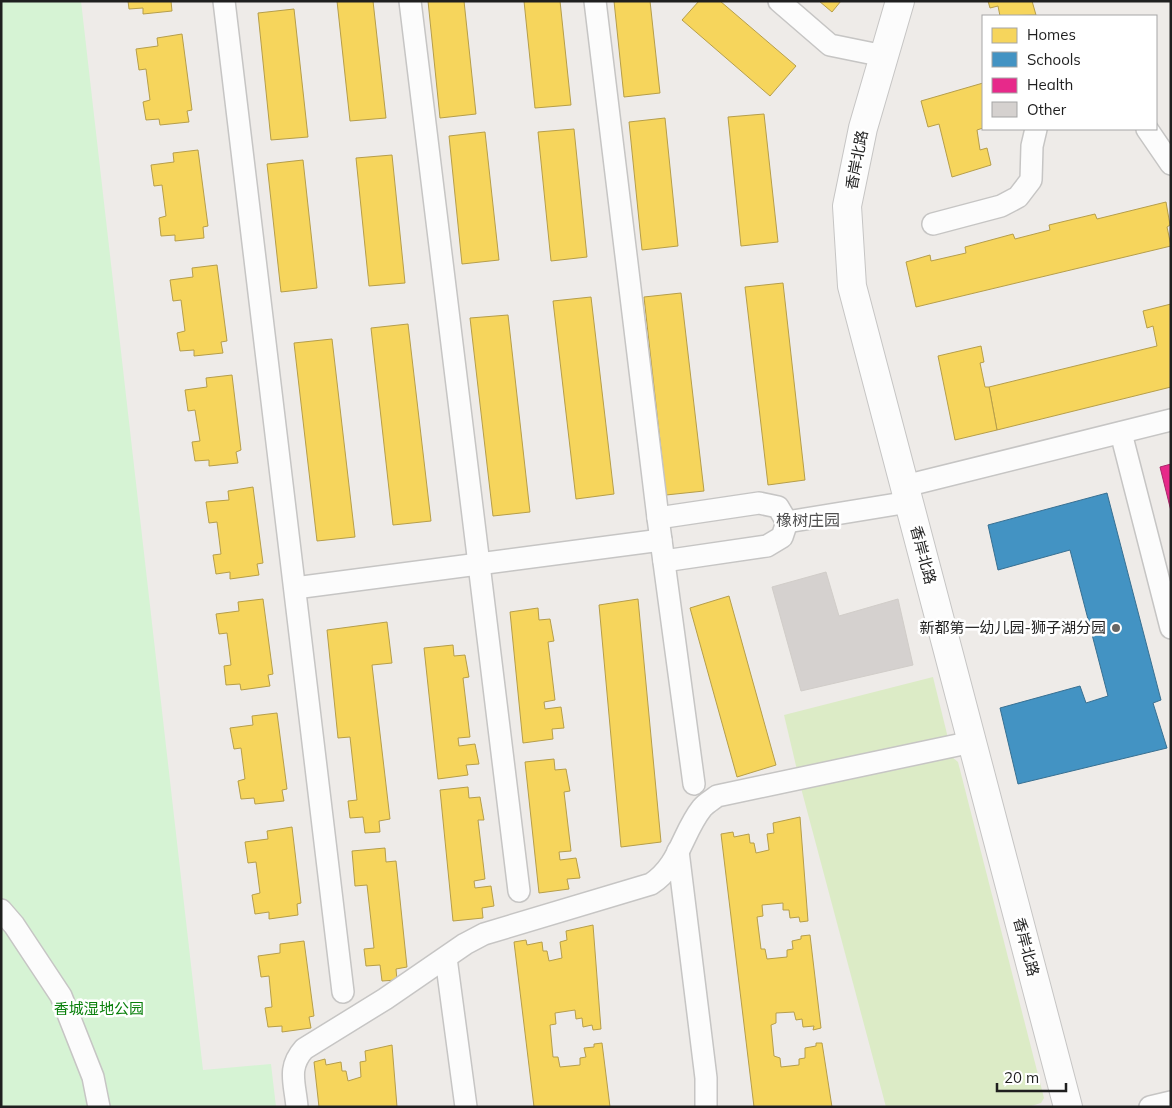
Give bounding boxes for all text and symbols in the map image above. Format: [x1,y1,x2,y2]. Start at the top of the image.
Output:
legend [982,15,1157,130]
text: Homes [1027,25,1076,44]
text: Schools [1027,50,1081,69]
text: Health [1027,75,1073,94]
text: Other [1027,100,1067,119]
street label: 香岸北路 [841,129,872,191]
district label: 橡树庄园 [776,510,840,530]
street label: 香岸北路 [907,523,940,586]
place label: 新都第一幼儿园-狮子湖分园 [920,618,1106,637]
marker: 新都第一幼儿园-狮子湖分园 [1110,622,1122,634]
street label: 香岸北路 [1010,915,1043,978]
park label: 香城湿地公园 [54,999,144,1018]
scale bar [997,1060,1066,1092]
text: 20 m [1004,1068,1039,1087]

